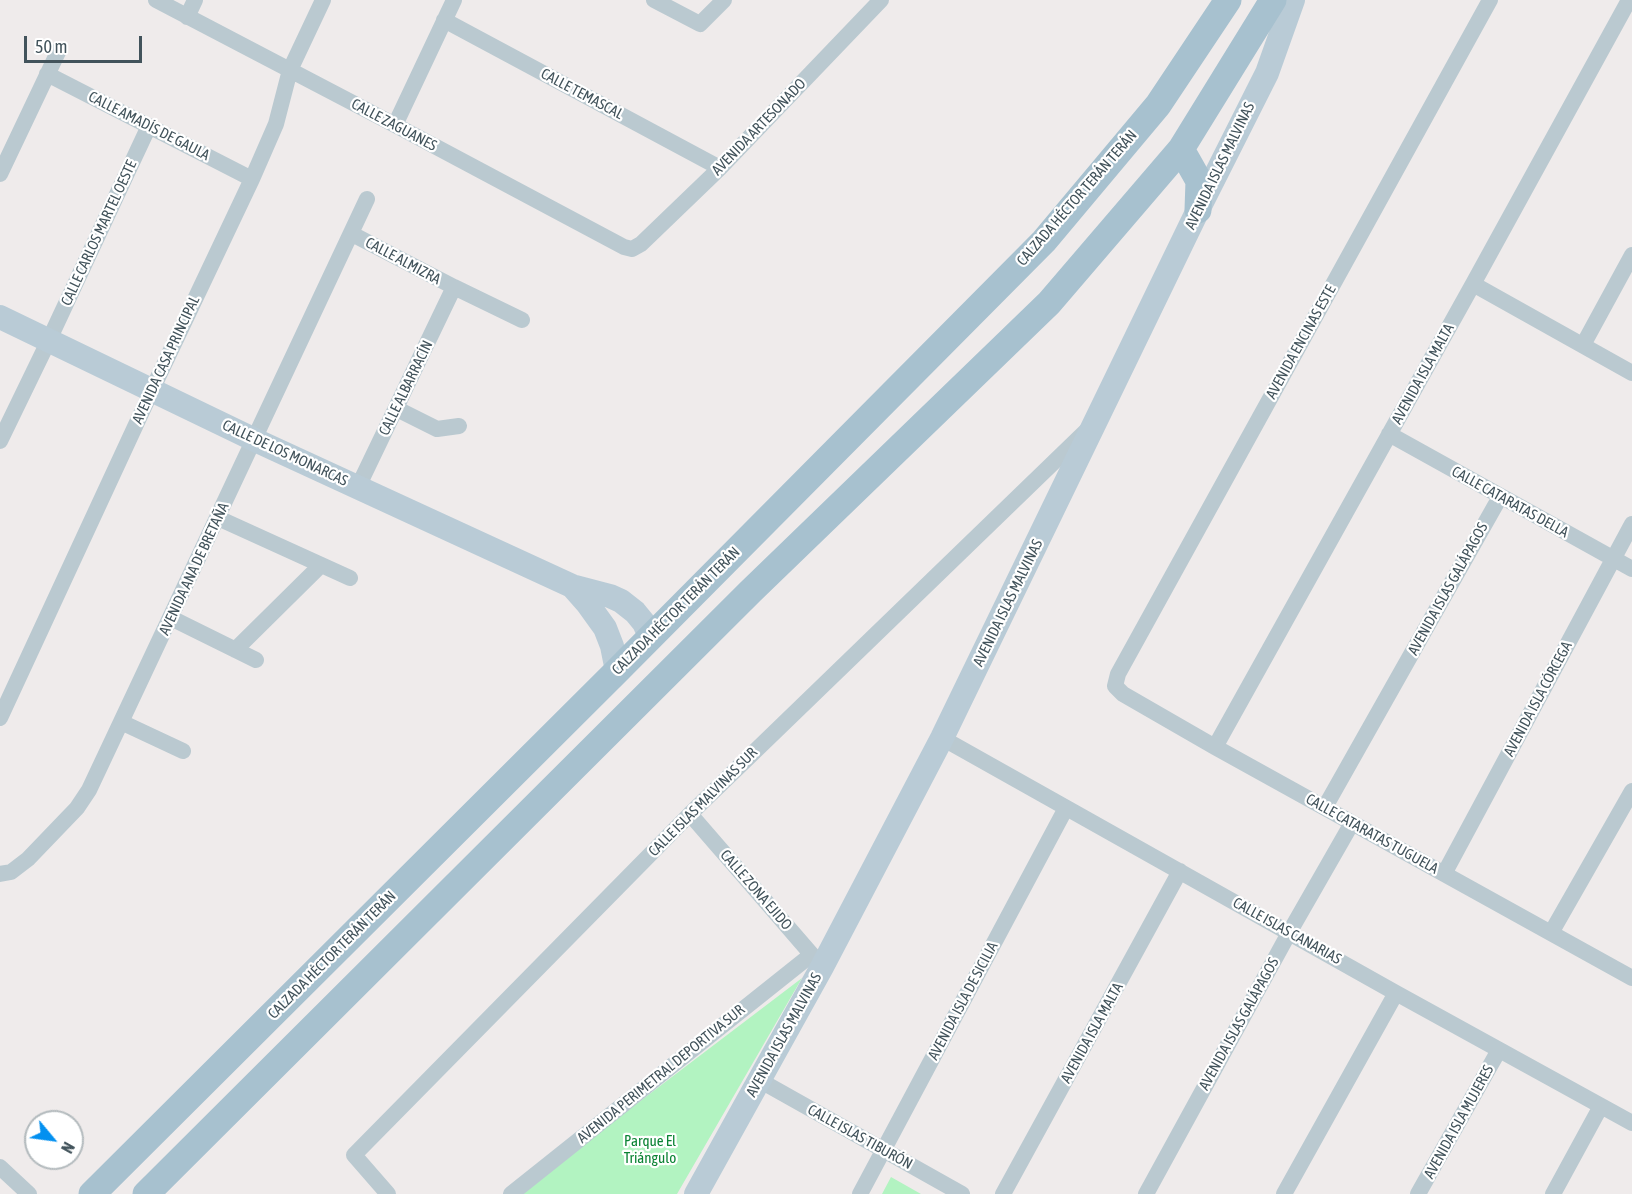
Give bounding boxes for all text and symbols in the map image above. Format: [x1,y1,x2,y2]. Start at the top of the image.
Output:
scale bar [27,24,146,62]
text: 50 m [35,36,67,57]
street label: CALLE TEMASCAL [538,65,626,123]
street label: AVENIDA ARTESONADO [708,75,810,179]
street label: CALLE AMADÍS DE GAULA [85,88,213,164]
street label: CALLE ZAGUANES [348,95,440,155]
street label: AVENIDA ISLAS MALVINAS [1181,100,1259,232]
street label: CALZADA HÉCTOR TERÁN TERÁN [1013,127,1141,269]
street label: CALLE CARLOS MARTEL OESTE [57,157,141,309]
street label: CALLE ALMIZRA [362,234,444,288]
street label: AVENIDA ENCINAS ESTE [1262,282,1340,402]
street label: AVENIDA CASA PRINCIPAL [128,293,204,427]
street label: AVENIDA ISLA MALTA [1388,321,1458,427]
street label: CALLE ALBARRACÍN [375,338,437,438]
street label: CALLE DE LOS MONARCAS [219,416,351,490]
street label: CALLE CATARATAS DELLA [1448,462,1572,542]
street label: AVENIDA ANA DE BRETAÑA [155,500,233,638]
street label: AVENIDA ISLAS GALÁPAGOS [1404,520,1492,658]
street label: AVENIDA ISLAS MALVINAS [969,537,1047,669]
street label: CALZADA HÉCTOR TERÁN TERÁN [608,543,744,679]
street label: AVENIDA ISLA CÓRCEGA [1500,638,1576,760]
street label: CALLE ISLAS MALVINAS SUR [645,744,761,860]
street label: CALLE CATARATAS TUGUELA [1303,790,1441,878]
street label: CALLE ZONA EJIDO [716,846,796,934]
street label: CALZADA HÉCTOR TERÁN TERÁN [264,887,400,1023]
street label: CALLE ISLAS CANARIAS [1230,894,1344,968]
street label: AVENIDA ISLA DE SICILIA [924,939,1002,1063]
street label: AVENIDA ISLAS GALÁPAGOS [1195,955,1283,1093]
street label: AVENIDA ISLAS MALVINAS [742,970,826,1100]
street label: AVENIDA ISLA MALTA [1057,980,1127,1086]
street label: AVENIDA PERIMETRAL DEPORTIVA SUR [574,1001,748,1147]
street label: AVENIDA ISLA MUJERES [1420,1062,1498,1182]
street label: CALLE ISLAS TIBURÓN [804,1101,916,1173]
north arrow [24,1110,84,1170]
park label: Parque El Triángulo [624,1132,676,1167]
text: N [58,1139,78,1156]

